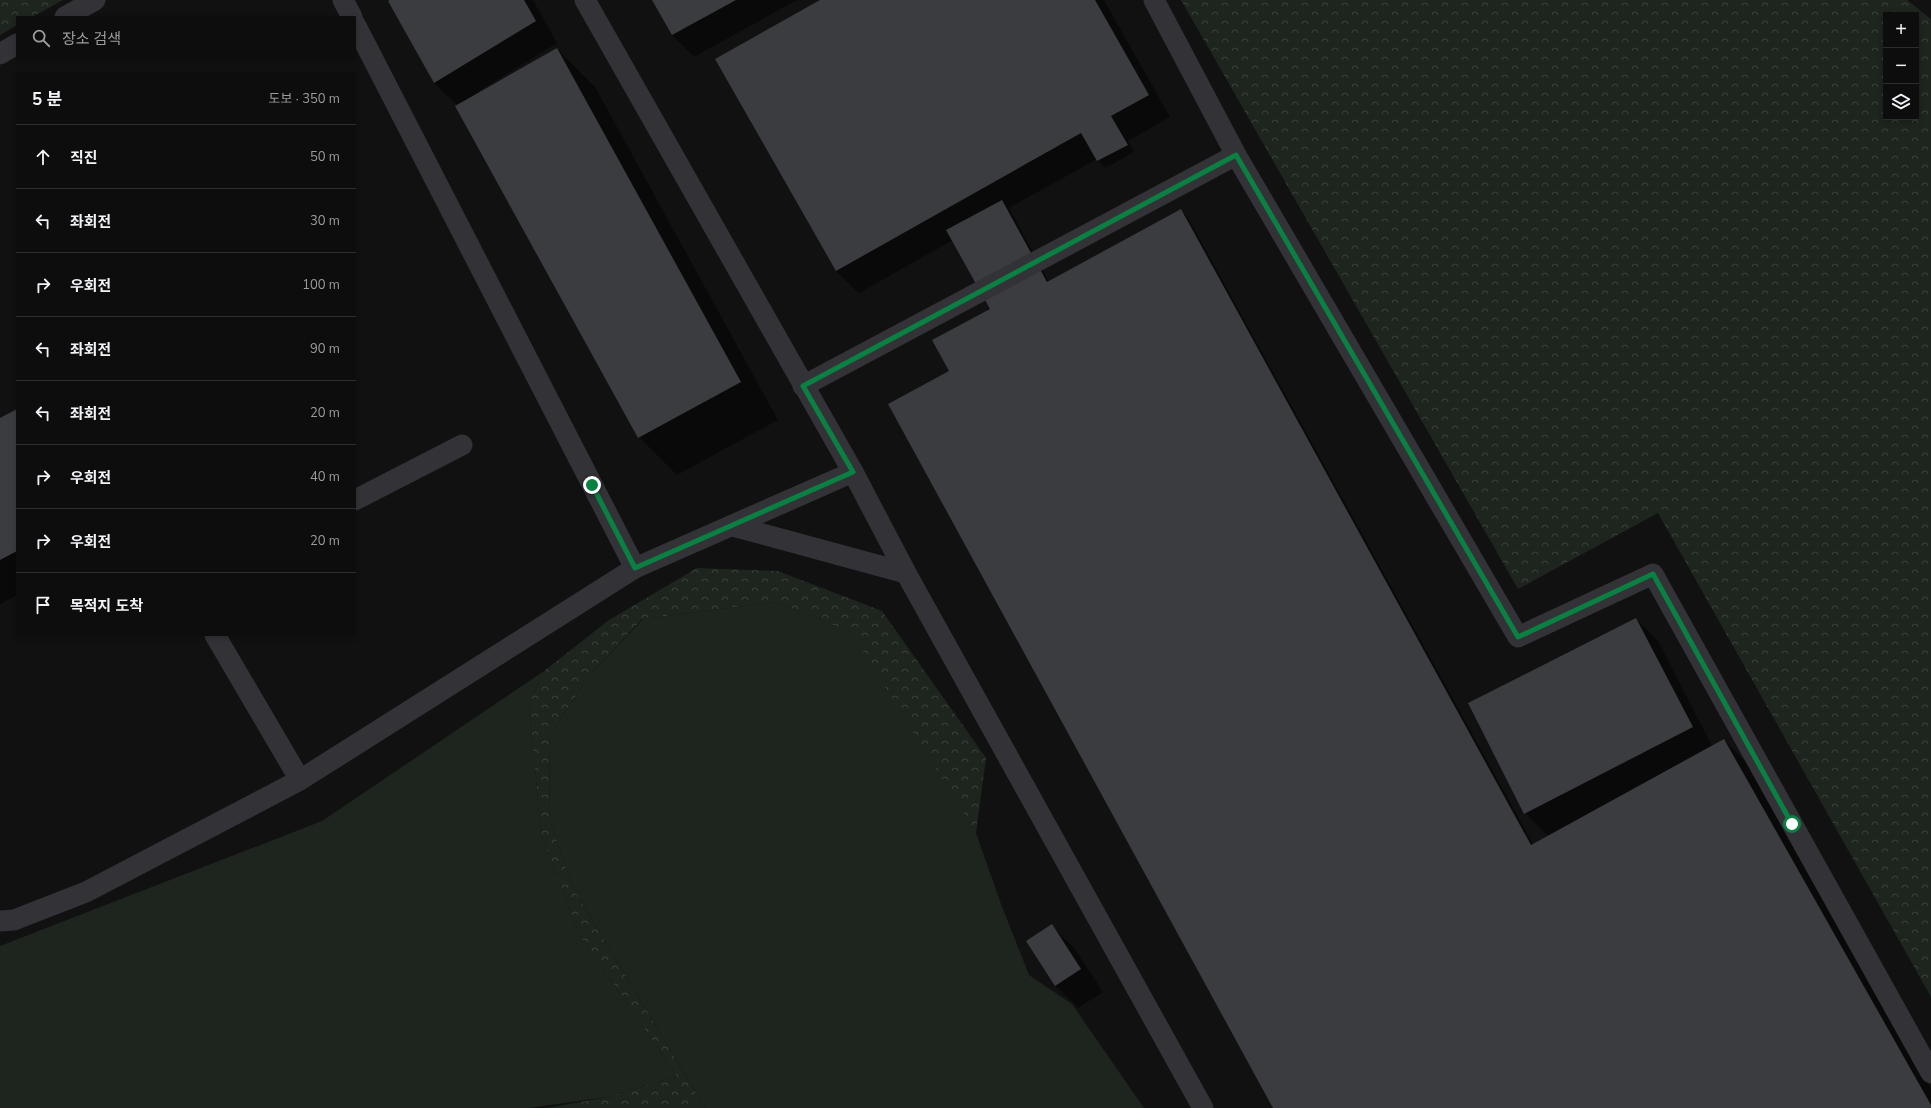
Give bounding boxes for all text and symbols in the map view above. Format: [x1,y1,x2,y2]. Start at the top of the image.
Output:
map controls [1883,12,1919,120]
button: + [1883,12,1919,48]
search box [16,16,356,60]
icon: search [30,27,52,49]
text: 장소 검색 [62,29,121,49]
button: − [1883,48,1919,84]
button: layers [1883,84,1919,120]
text: 5 분 [32,88,62,111]
text: 도보 · 350 m [269,90,340,108]
icon: ahead [32,146,54,168]
text: 직진 [70,148,98,168]
text: 50 m [310,148,340,166]
icon: left [32,210,54,232]
text: 좌회전 [70,212,111,232]
text: 30 m [310,212,340,230]
icon: right [32,274,54,296]
text: 우회전 [70,276,111,296]
text: 100 m [302,276,340,294]
icon: left [32,338,54,360]
text: 좌회전 [70,340,111,360]
text: 90 m [310,340,340,358]
icon: left [32,402,54,424]
text: 좌회전 [70,404,111,424]
text: 20 m [310,404,340,422]
icon: right [32,466,54,488]
text: 우회전 [70,468,111,488]
text: 40 m [310,468,340,486]
route end [583,476,601,494]
icon: right [32,530,54,552]
text: 우회전 [70,532,111,552]
text: 20 m [310,532,340,550]
icon: arrive [32,594,54,616]
text: 목적지 도착 [70,596,143,616]
route start [1783,815,1801,833]

